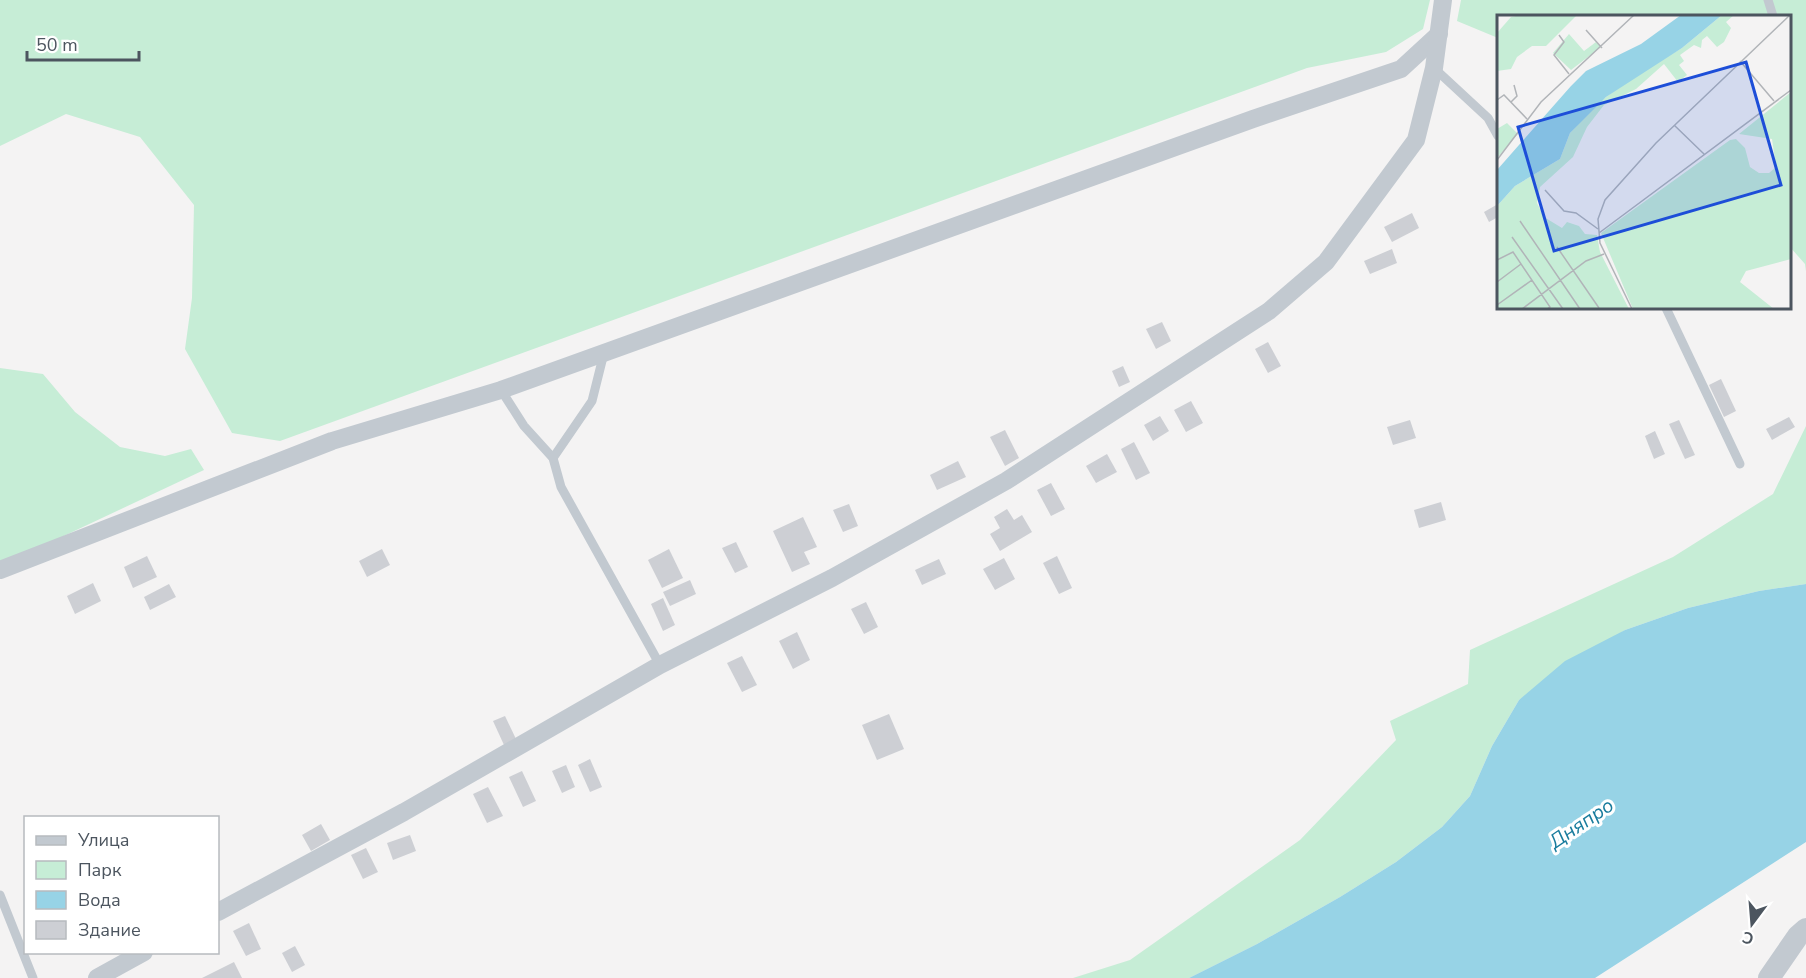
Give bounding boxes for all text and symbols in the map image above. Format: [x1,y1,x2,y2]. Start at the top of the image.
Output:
inset map [1497,15,1791,309]
scale bar [27,24,140,62]
text: 50 m [36,33,78,57]
water label: Дняпро [1543,792,1619,856]
legend [24,816,219,954]
text: Улица [77,828,129,852]
text: Парк [78,858,122,882]
text: Вода [78,888,121,912]
north arrow [1722,894,1782,954]
text: Здание [78,918,141,942]
text: С [1740,925,1756,950]

